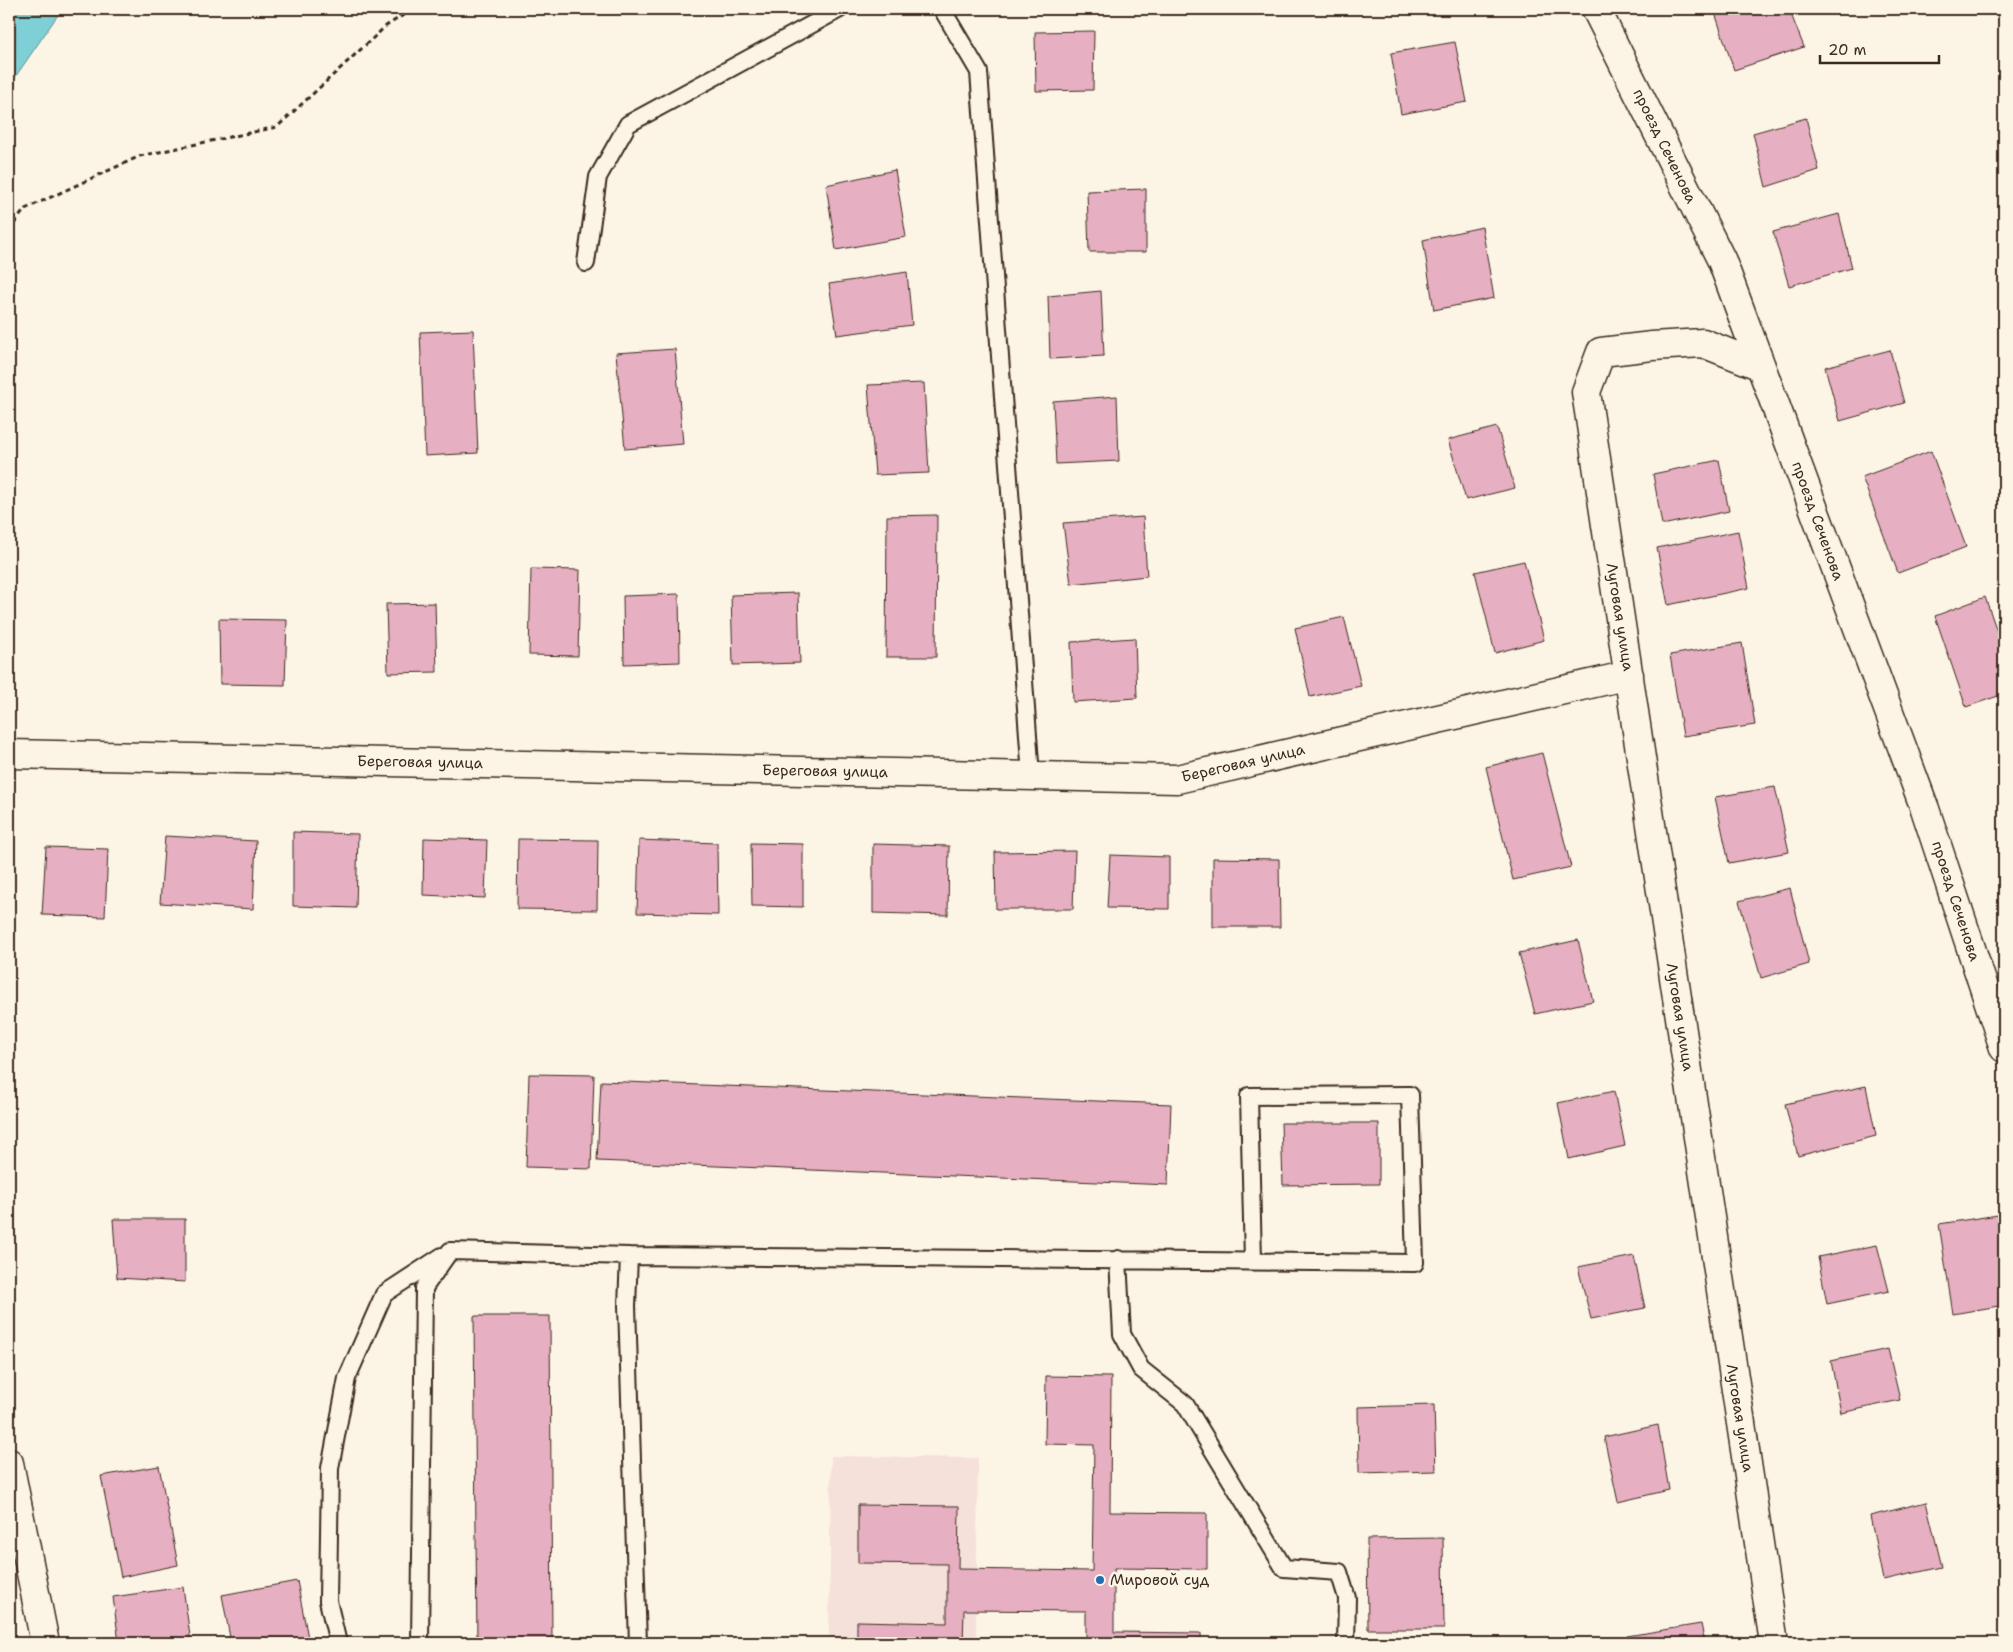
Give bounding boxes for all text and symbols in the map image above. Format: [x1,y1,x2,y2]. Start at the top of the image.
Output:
scale bar [1820,32,1939,64]
text: 20 m [1828,40,1867,60]
street label: проезд Сеченова [1629,85,1702,207]
street label: проезд Сеченова [1787,459,1849,584]
street label: Луговая улица [1602,561,1639,673]
street label: Береговая улица [1179,739,1307,787]
street label: Береговая улица [357,751,484,773]
street label: Береговая улица [762,760,889,782]
street label: проезд Сеченова [1927,838,1985,964]
street label: Луговая улица [1662,961,1699,1073]
street label: Луговая улица [1722,1362,1759,1474]
place label: Мировой суд [1110,1570,1210,1590]
marker: Мировой суд [1094,1574,1106,1586]

